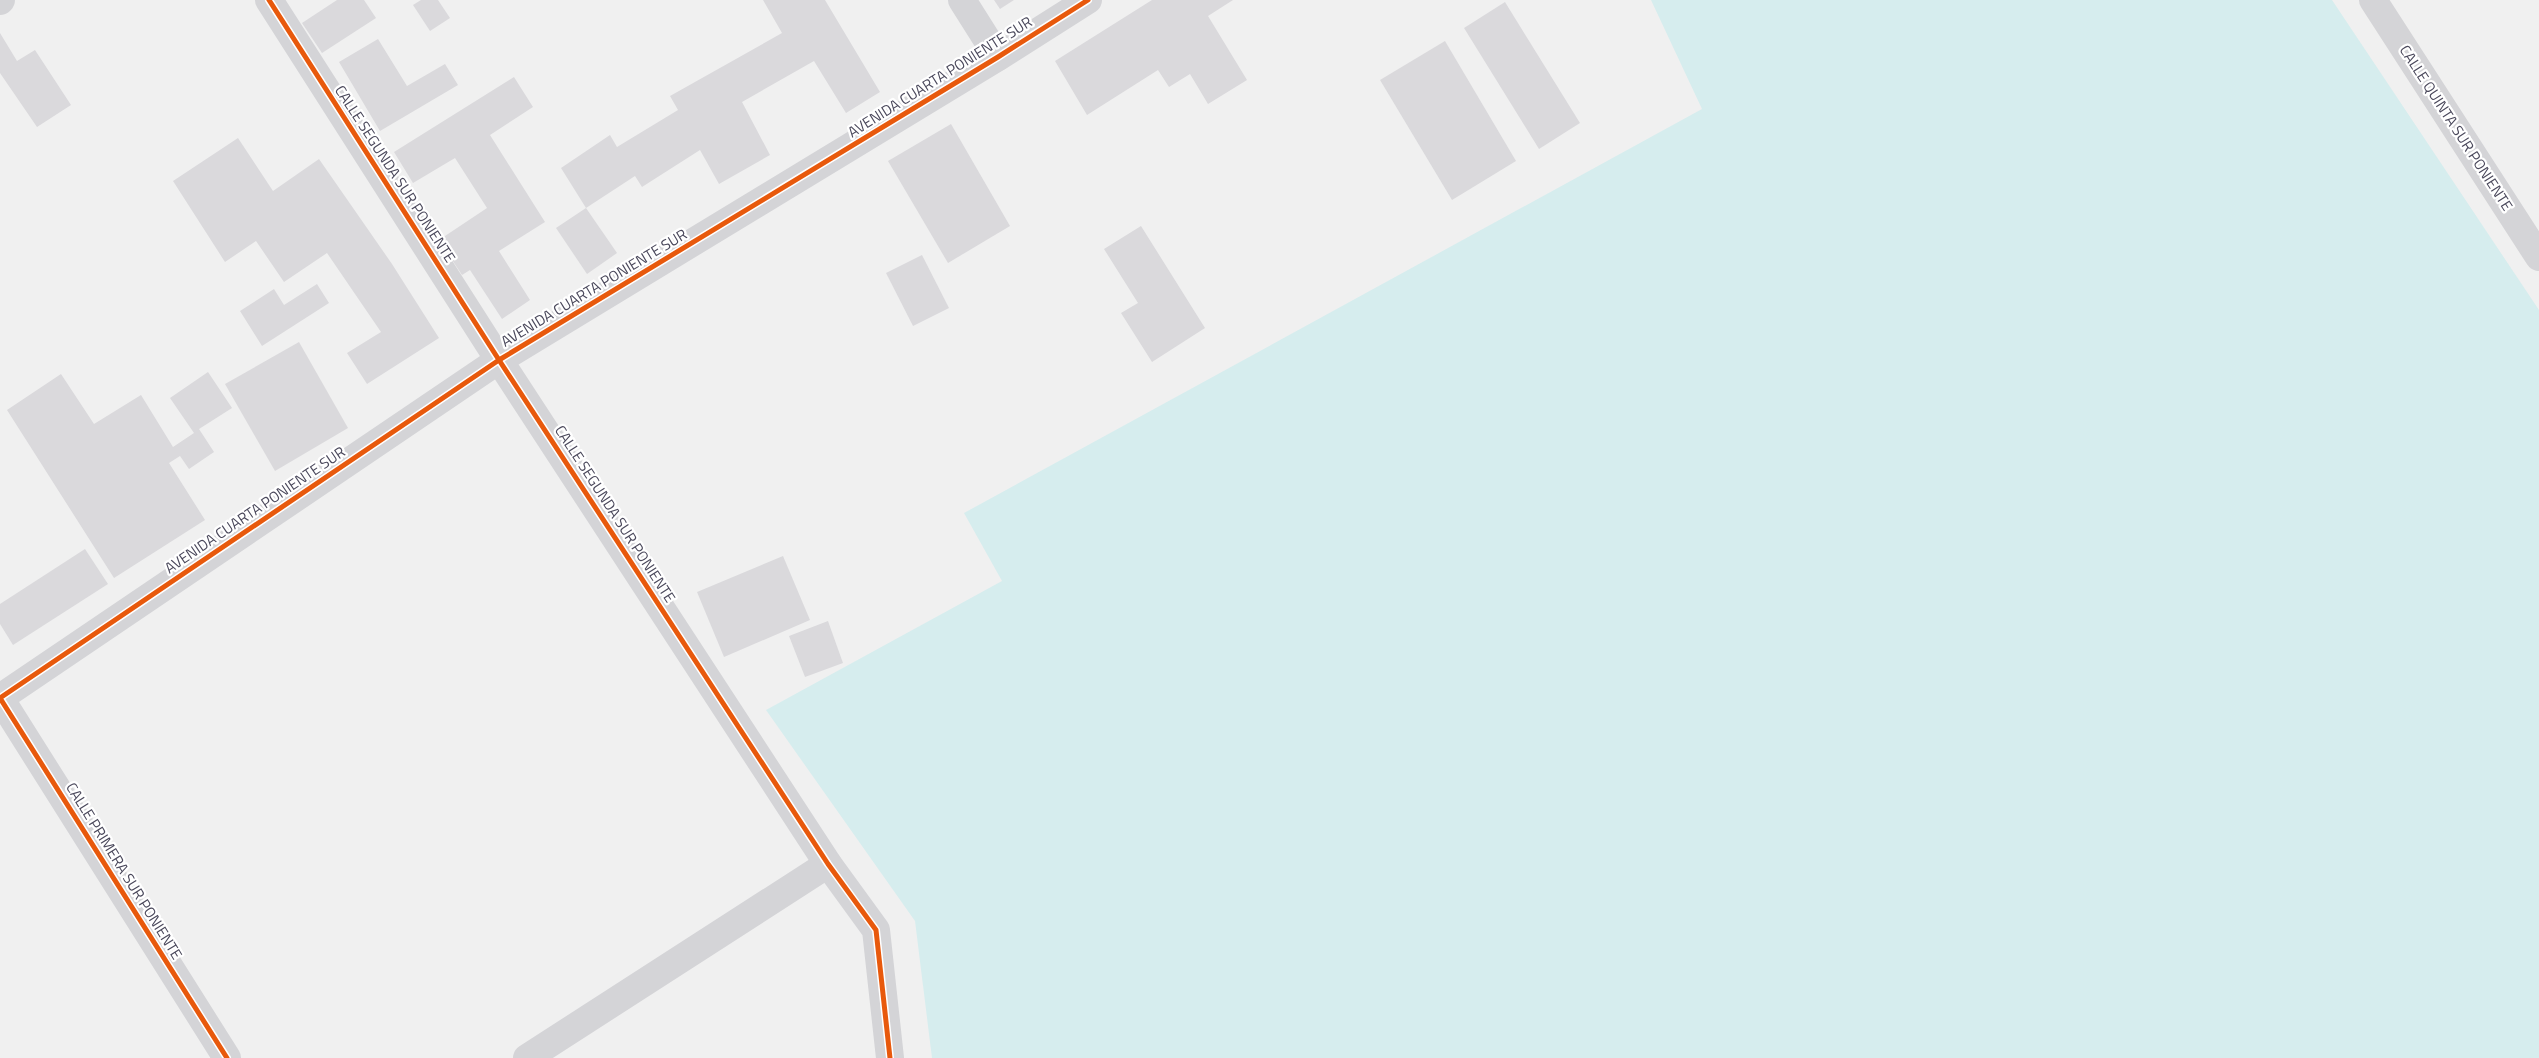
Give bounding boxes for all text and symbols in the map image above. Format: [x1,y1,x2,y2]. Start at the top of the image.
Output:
street label: AVENIDA CUARTA PONIENTE SUR [843,10,1036,143]
street label: CALLE QUINTA SUR PONIENTE [2394,40,2519,215]
street label: CALLE SEGUNDA SUR PONIENTE [329,80,462,267]
street label: AVENIDA CUARTA PONIENTE SUR [496,223,691,352]
street label: CALLE SEGUNDA SUR PONIENTE [549,420,682,607]
street label: AVENIDA CUARTA PONIENTE SUR [160,440,350,579]
street label: CALLE PRIMERA SUR PONIENTE [60,778,188,964]

